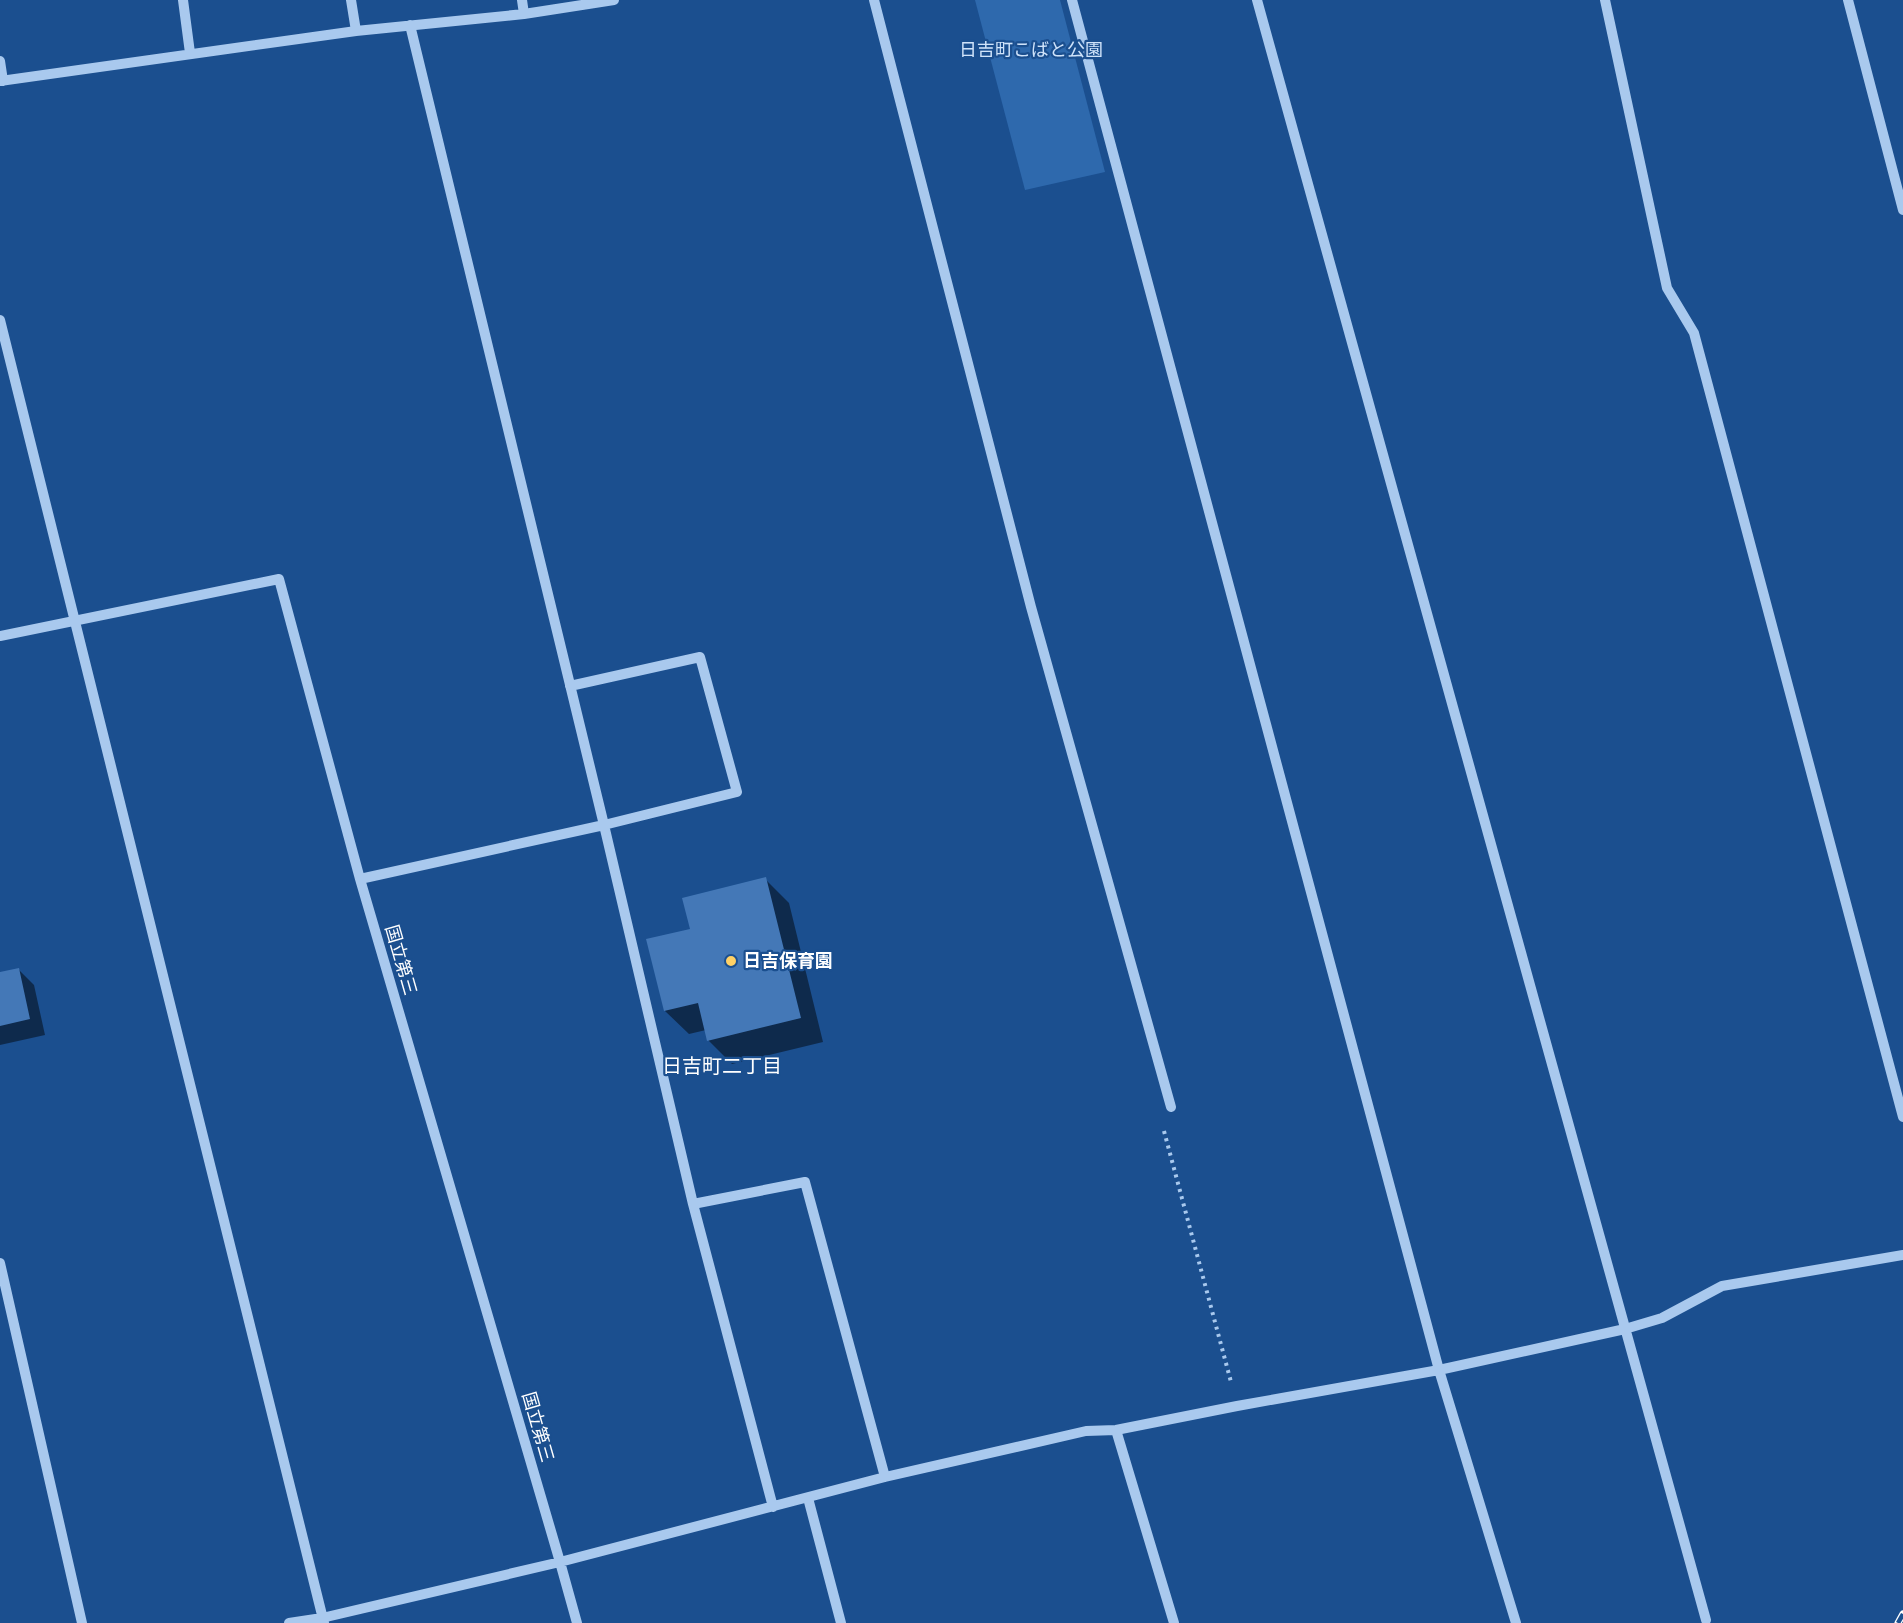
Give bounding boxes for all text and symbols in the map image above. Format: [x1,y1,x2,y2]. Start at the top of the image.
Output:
park label: 日吉町こばと公園 [959,37,1103,62]
street label: 国立第三 [380,922,423,998]
place label: 日吉保育園 [743,948,833,973]
marker: 日吉保育園 [724,954,738,968]
district label: 日吉町二丁目 [662,1052,782,1080]
street label: 国立第三 [517,1389,560,1465]

